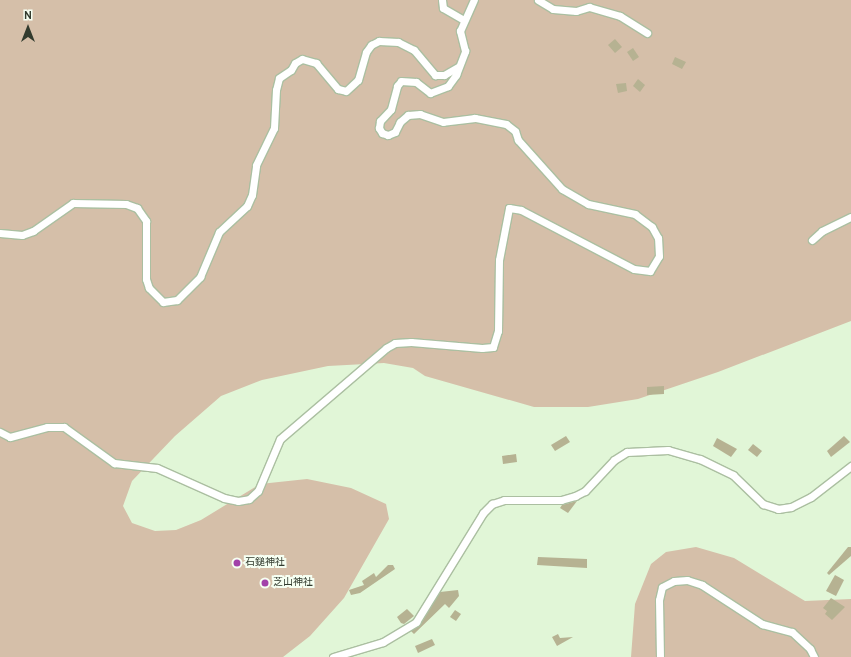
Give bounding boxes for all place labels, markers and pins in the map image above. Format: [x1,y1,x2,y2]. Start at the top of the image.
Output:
place label: 石鎚神社 [245,557,285,569]
marker: 石鎚神社 [232,558,242,568]
place label: 芝山神社 [273,577,313,589]
marker: 芝山神社 [260,578,270,588]

